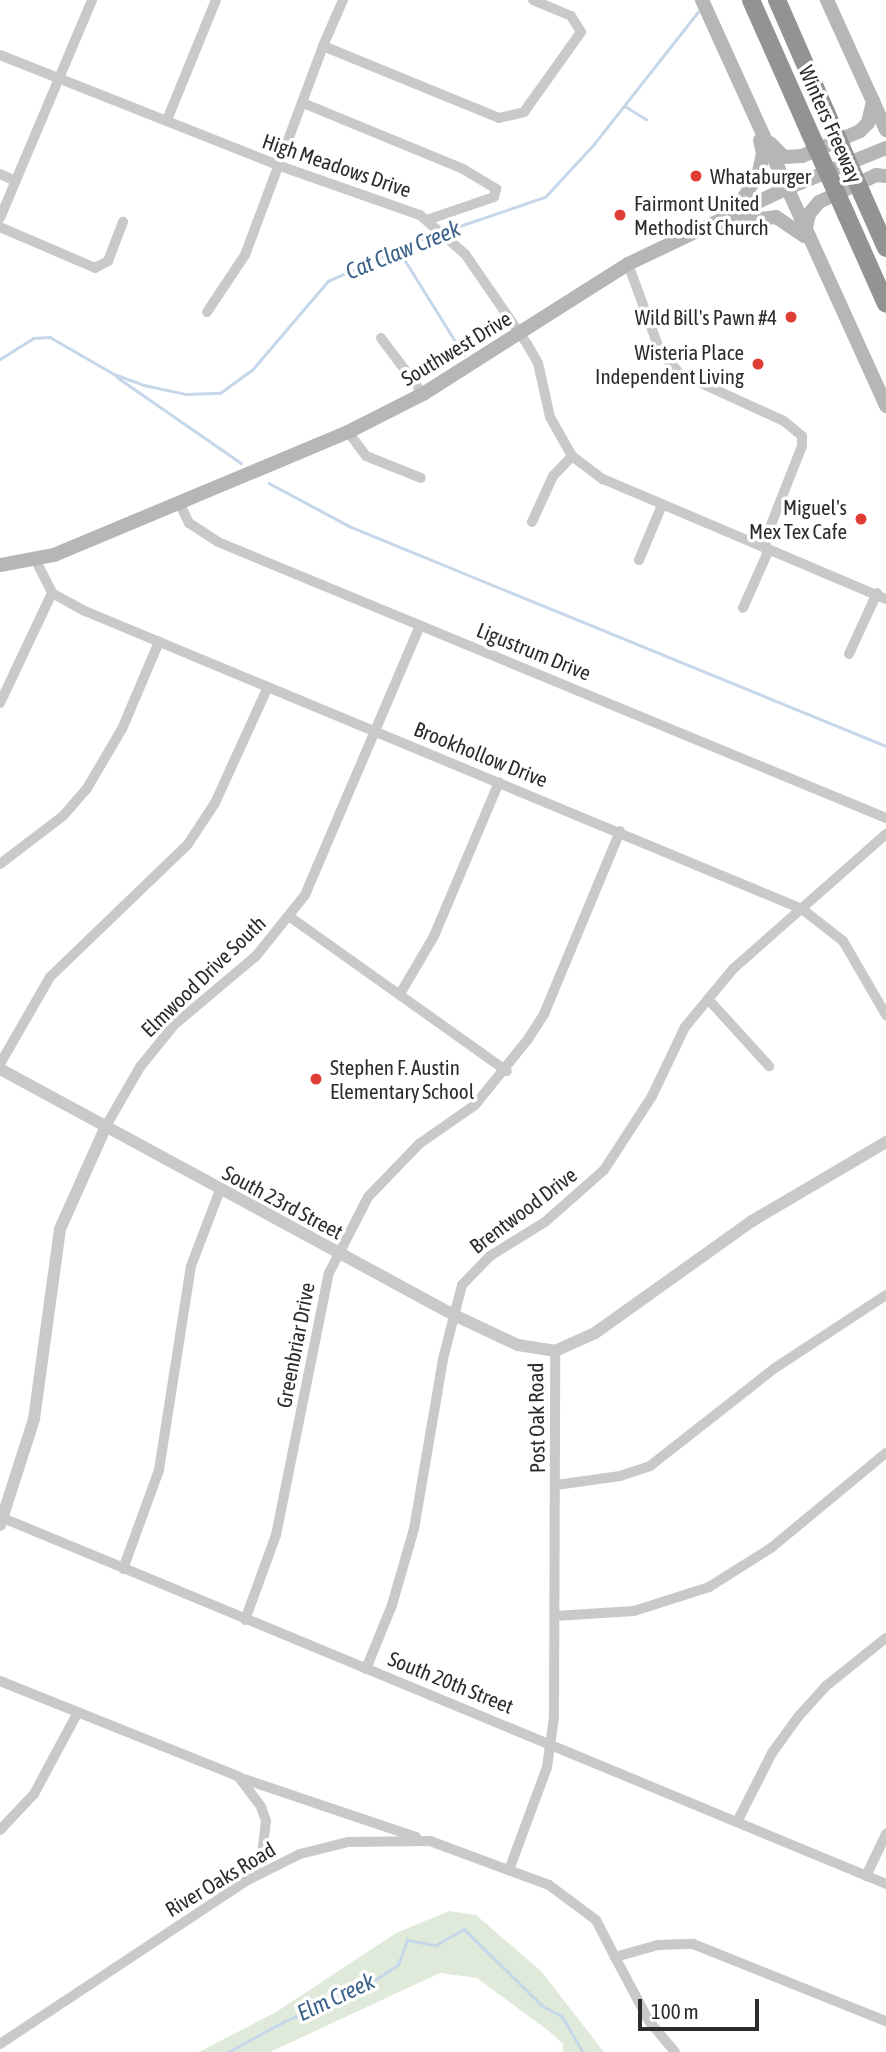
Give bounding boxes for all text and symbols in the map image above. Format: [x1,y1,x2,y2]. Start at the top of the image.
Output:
street label: Winters Freeway [794,61,868,187]
street label: High Meadows Drive [259,128,415,202]
place label: Whataburger [710,163,811,189]
marker: Whataburger [688,168,704,184]
place label: Fairmont United Methodist Church [634,190,769,240]
marker: Fairmont United Methodist Church [612,207,628,223]
water label: Cat Claw Creek [342,214,464,286]
place label: Wild Bill's Pawn #4 [635,304,777,330]
street label: Southwest Drive [396,305,516,391]
marker: Wild Bill's Pawn #4 [783,309,799,325]
place label: Wisteria Place Independent Living [595,339,744,389]
marker: Wisteria Place Independent Living [750,356,766,372]
place label: Miguel's Mex Tex Cafe [749,494,847,544]
marker: Miguel's Mex Tex Cafe [853,511,869,527]
street label: Ligustrum Drive [473,617,595,685]
street label: Brookhollow Drive [410,716,552,792]
street label: Elmwood Drive South [136,910,270,1042]
place label: Stephen F. Austin Elementary School [330,1054,474,1104]
marker: Stephen F. Austin Elementary School [308,1071,324,1087]
street label: South 23rd Street [218,1160,348,1244]
street label: Brentwood Drive [464,1162,582,1258]
street label: Greenbriar Drive [271,1280,319,1410]
street label: Post Oak Road [522,1363,550,1473]
street label: South 20th Street [385,1645,517,1719]
street label: River Oaks Road [160,1836,280,1922]
water label: Elm Creek [293,1967,379,2027]
scale bar [641,1986,762,2030]
text: 100 m [651,1999,699,2023]

